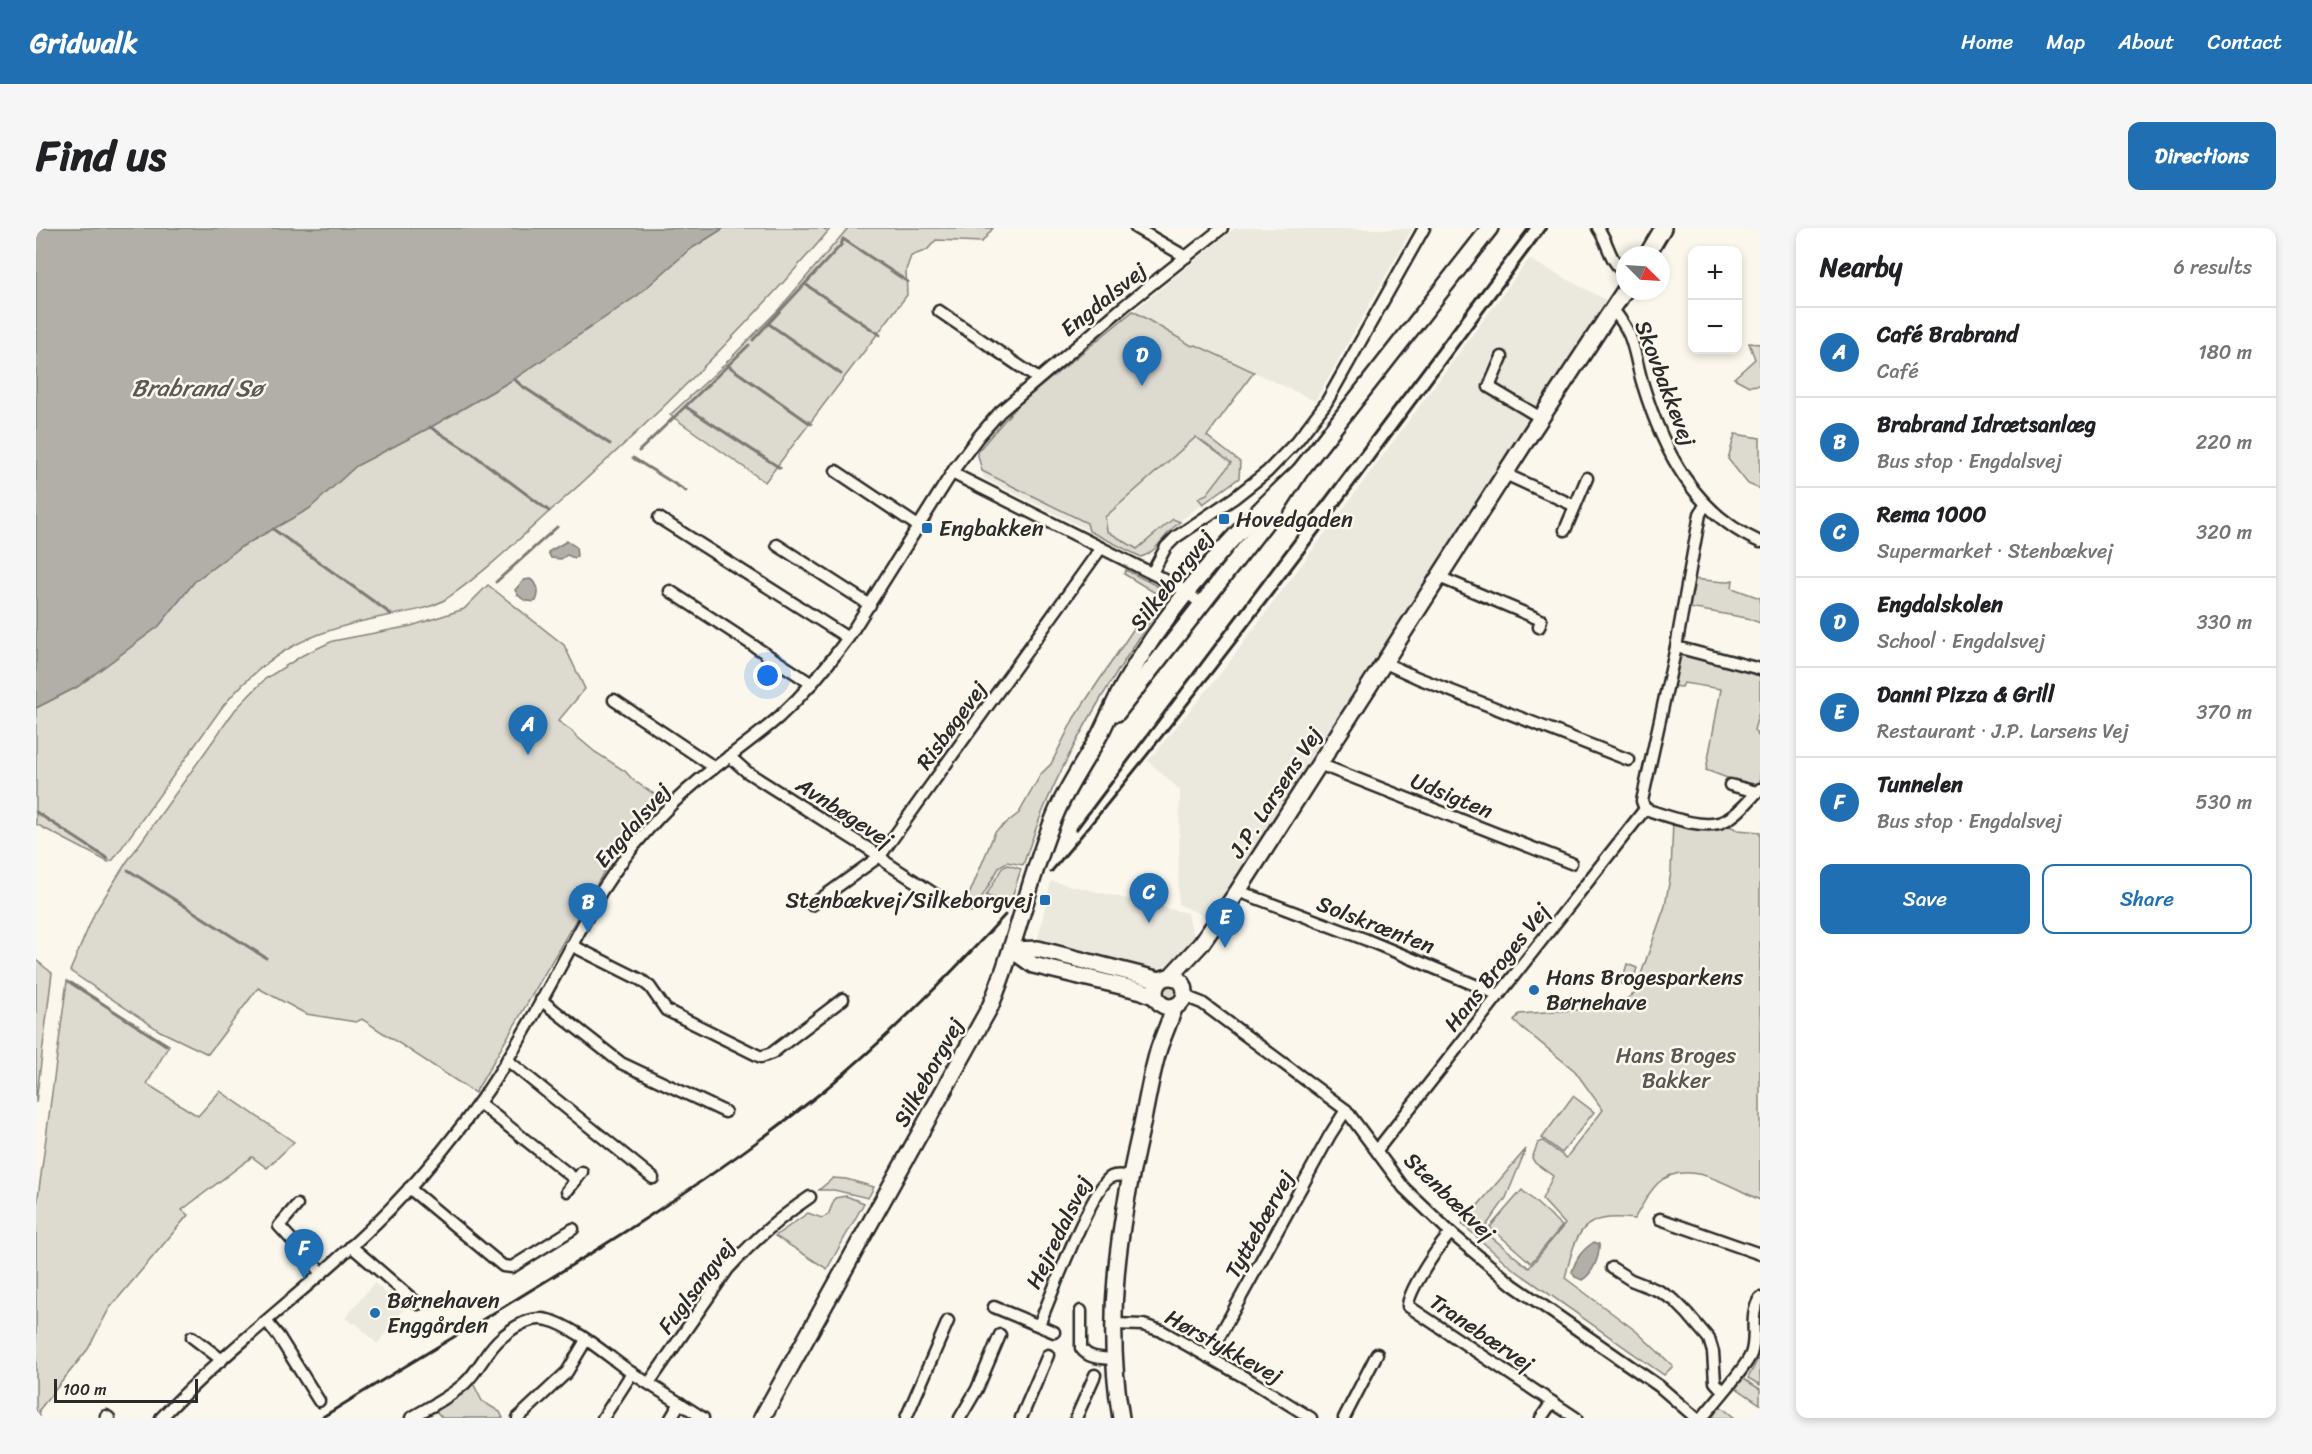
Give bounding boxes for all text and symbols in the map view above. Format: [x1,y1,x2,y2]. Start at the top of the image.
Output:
text: Gridwalk [30,18,138,67]
text: Home [1961,23,2013,61]
text: Map [2046,23,2085,61]
text: About [2118,23,2175,61]
text: Contact [2208,23,2282,61]
text: Find us [36,119,166,193]
button: Directions [2128,122,2276,190]
text: Nearby [1820,244,1902,290]
north arrow [1616,246,1670,300]
map controls [1688,246,1742,354]
button: + [1688,246,1742,300]
text: 6 results [2173,250,2252,285]
street label: Engdalsvej [1051,251,1156,347]
button: − [1688,300,1742,354]
street label: Skovbakkevej [1624,314,1708,453]
text: Café Brabrand [1877,315,2018,354]
text: A [1833,335,1846,370]
text: 180 m [2198,335,2252,370]
pin: D [1122,336,1162,386]
text: Café [1877,354,1919,389]
water label: Brabrand Sø [132,367,267,409]
text: Brabrand Idrætsanlæg [1877,405,2096,444]
text: B [1833,425,1846,460]
text: 220 m [2196,425,2252,460]
text: Bus stop · Engdalsvej [1877,444,2062,479]
text: Rema 1000 [1877,495,1986,534]
place label: Hovedgaden [1236,500,1353,539]
place label: Engbakken [939,509,1044,548]
marker: Hovedgaden [1217,512,1231,526]
text: C [1833,515,1846,550]
text: 320 m [2196,515,2252,550]
street label: Silkeborgvej [1119,520,1224,640]
marker: Engbakken [920,521,934,535]
text: Supermarket · Stenbækvej [1877,534,2113,569]
text: Engdalskolen [1877,585,2003,624]
text: D [1834,605,1845,640]
text: 330 m [2197,605,2252,640]
text: School · Engdalsvej [1877,624,2045,659]
your location [753,661,782,690]
street label: Risbøgevej [905,672,998,778]
text: Danni Pizza & Grill [1877,675,2054,714]
text: E [1834,695,1845,730]
text: 370 m [2196,695,2252,730]
pin: A [508,706,548,755]
text: Restaurant · J.P. Larsens Vej [1877,714,2129,749]
street label: J.P. Larsens Vej [1217,718,1333,867]
street label: Udsigten [1405,761,1499,830]
text: Tunnelen [1877,765,1963,804]
street label: Avnbøgevej [787,766,903,860]
street label: Engdalsvej [584,773,681,877]
text: F [1834,785,1845,820]
text: 530 m [2196,785,2252,820]
text: Bus stop · Engdalsvej [1877,804,2062,839]
button: Save [1820,864,2030,934]
button: Share [2042,864,2252,934]
pin: C [1130,874,1168,923]
place label: Stenbækvej/Silkeborgvej [785,881,1034,920]
pin: B [568,884,608,933]
street label: Solskrænten [1311,884,1441,965]
marker: Stenbækvej/Silkeborgvej [1038,893,1052,907]
street label: Hans Broges Vej [1433,893,1561,1040]
pin: E [1206,898,1244,948]
place label: Hans Brogesparkens Børnehave [1546,958,1744,1022]
marker: Hans Brogesparkens Børnehave [1527,983,1541,997]
street label: Silkeborgvej [882,1009,975,1134]
park label: Hans Broges Bakker [1616,1036,1737,1100]
street label: Stenbækvej [1394,1142,1506,1252]
street label: Tyttebærvej [1214,1162,1306,1286]
street label: Hejredalsvej [1014,1168,1103,1296]
street label: Fuglsangvej [647,1229,746,1343]
pin: F [284,1230,324,1279]
place label: Børnehaven Enggården [387,1281,500,1345]
street label: Tranebærvej [1421,1283,1543,1383]
street label: Hørstykkevej [1158,1298,1291,1395]
marker: Børnehaven Enggården [368,1306,382,1320]
text: 100 m [63,1375,107,1404]
scale bar [54,1376,198,1404]

